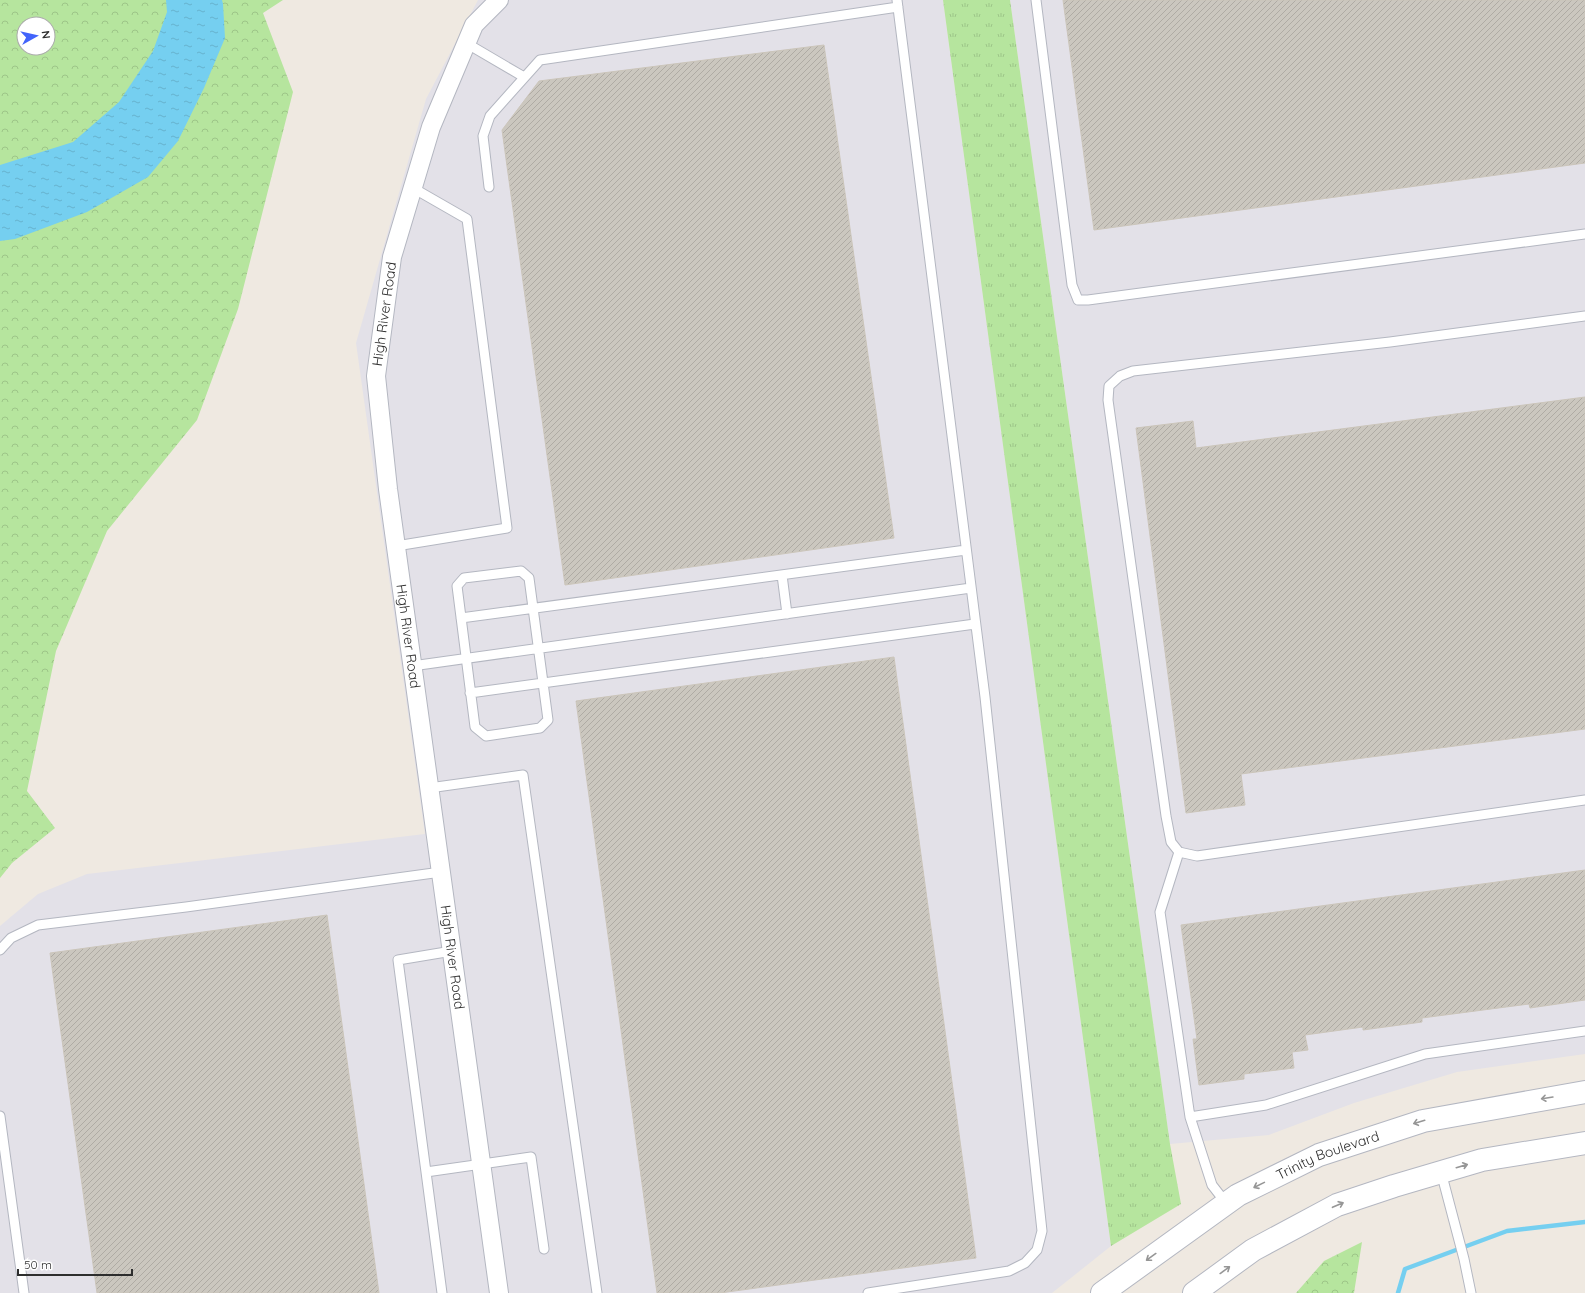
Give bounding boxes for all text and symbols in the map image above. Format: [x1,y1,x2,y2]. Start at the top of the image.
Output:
north arrow [16,16,56,56]
text: N [38,30,53,40]
street label: High River Road [368,261,400,367]
street label: High River Road [392,583,424,689]
street label: High River Road [437,904,469,1010]
one-way arrow [1540,1094,1553,1102]
one-way arrow [1412,1119,1425,1126]
street label: Trinity Boulevard [1273,1127,1382,1184]
one-way arrow [1455,1162,1468,1169]
one-way arrow [1253,1182,1265,1189]
one-way arrow [1331,1201,1343,1208]
scale bar [18,1251,132,1277]
one-way arrow [1146,1253,1157,1261]
text: 50 m [24,1257,52,1272]
one-way arrow [1220,1266,1231,1274]

